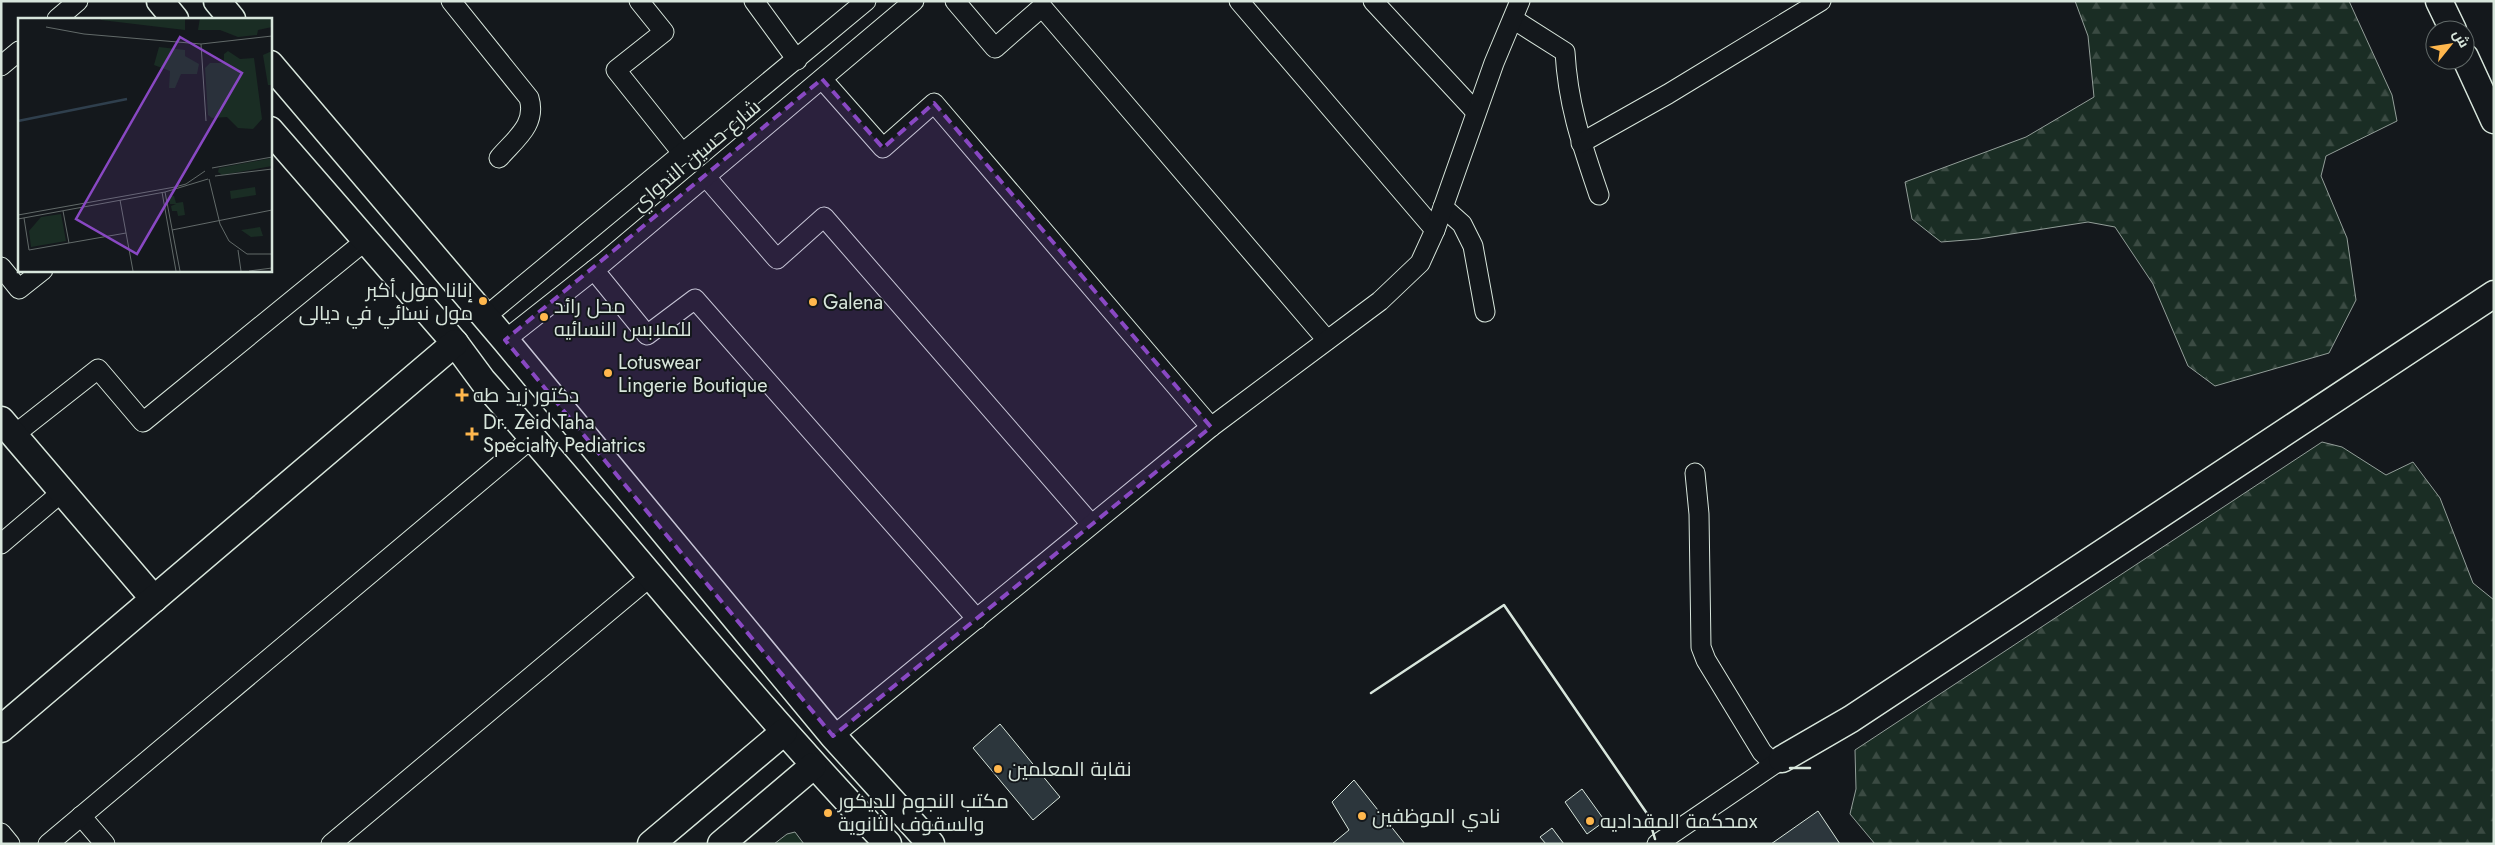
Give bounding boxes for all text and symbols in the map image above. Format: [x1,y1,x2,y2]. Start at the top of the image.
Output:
inset map [18,18,271,271]
north arrow [2425,20,2475,70]
text: ش [2448,26,2474,51]
street label: شارع حسين الندواي [626,93,768,219]
place label: إنانا مول أكبر مول نسائي في ديالى [299,276,473,329]
place label: Galena [823,288,883,317]
place label: محل رائد للملابس النسائيه [554,292,691,344]
marker: إنانا مول أكبر مول نسائي في ديالى [477,295,489,307]
marker: Galena [807,296,819,308]
marker: محل رائد للملابس النسائيه [538,311,550,323]
place label: Lotuswear Lingerie Boutique [618,348,768,400]
marker: Lotuswear Lingerie Boutique [602,367,614,379]
place label: دكتور زيد طه [473,381,579,410]
marker: دكتور زيد طه [455,388,469,402]
place label: Dr. Zeid Taha Specialty Pediatrics [483,408,646,460]
marker: Dr. Zeid Taha Specialty Pediatrics [465,427,479,441]
place label: نقابة المعلمين [1008,755,1132,784]
marker: نقابة المعلمين [992,763,1004,775]
place label: مكتب النجوم للديكور والسقوف الثانوية [837,787,1009,839]
place label: نادي الموظفين [1372,802,1500,832]
marker: مكتب النجوم للديكور والسقوف الثانوية [822,807,834,819]
place label: محكمة المقداديهx [1600,807,1758,836]
marker: نادي الموظفين [1356,810,1368,822]
marker: محكمة المقداديهx [1584,815,1596,827]

